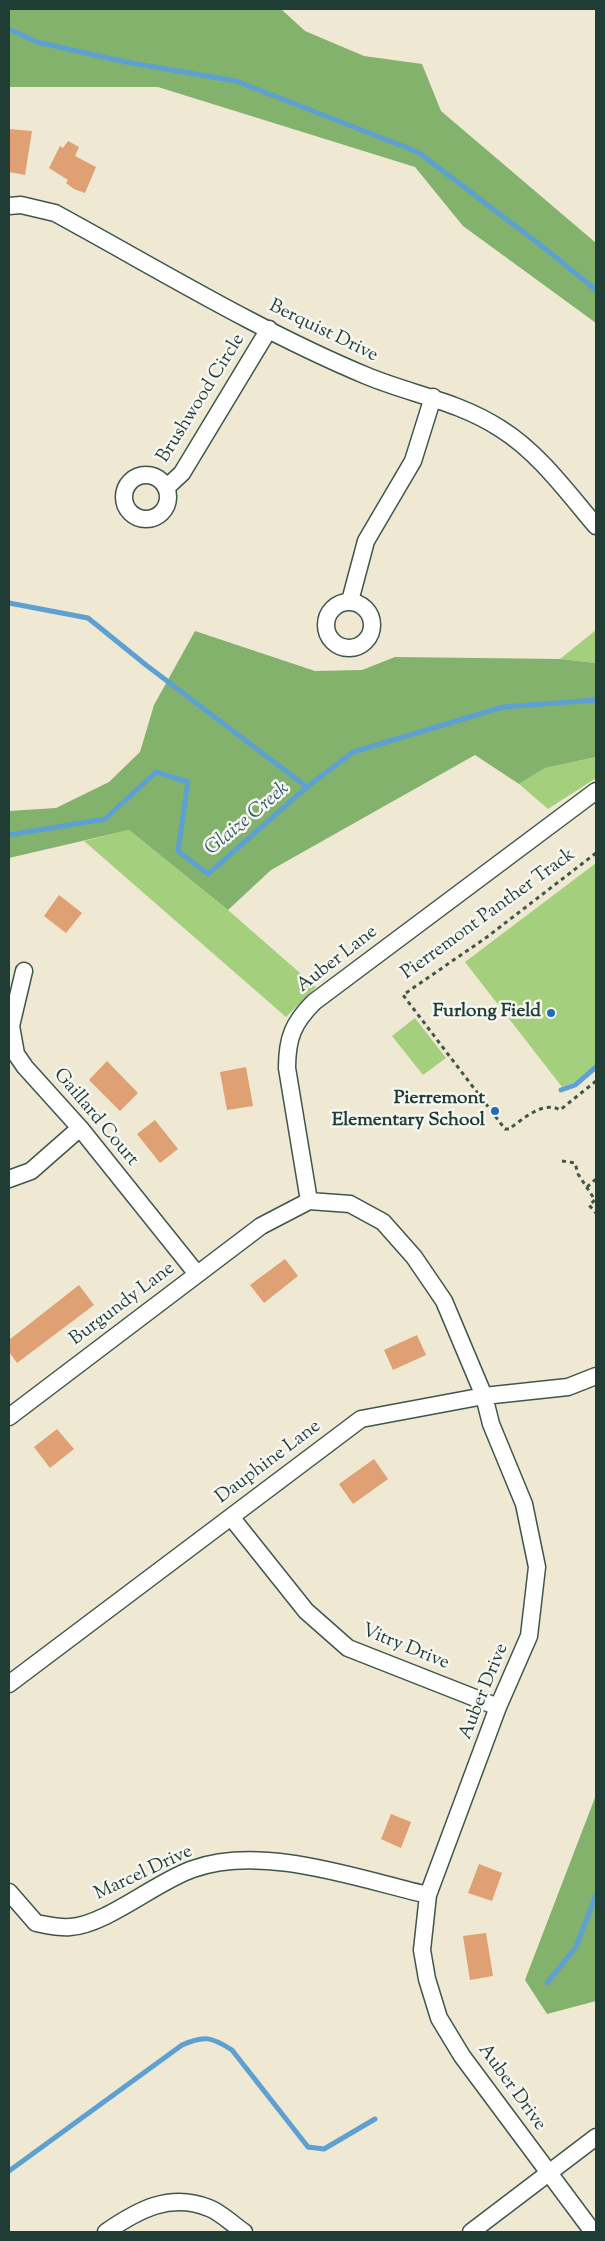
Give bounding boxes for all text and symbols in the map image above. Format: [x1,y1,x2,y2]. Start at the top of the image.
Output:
street label: Berquist Drive [265,296,381,368]
street label: Brushwood Circle [153,330,251,468]
water label: Glaize Creek [201,778,295,862]
street label: Pierremont Panther Track [398,844,580,986]
street label: Auber Lane [293,921,383,999]
place label: Furlong Field [433,1002,541,1024]
marker: Furlong Field [545,1007,557,1019]
street label: Gaillard Court [48,1065,142,1171]
place label: Pierremont Elementary School [332,1089,485,1133]
marker: Pierremont Elementary School [489,1105,501,1117]
street label: Burgundy Lane [66,1258,180,1352]
street label: Dauphine Lane [212,1416,326,1510]
street label: Vitry Drive [358,1620,452,1676]
street label: Auber Drive [455,1641,515,1743]
street label: Marcel Drive [91,1841,197,1907]
street label: Auber Drive [472,2040,550,2136]

